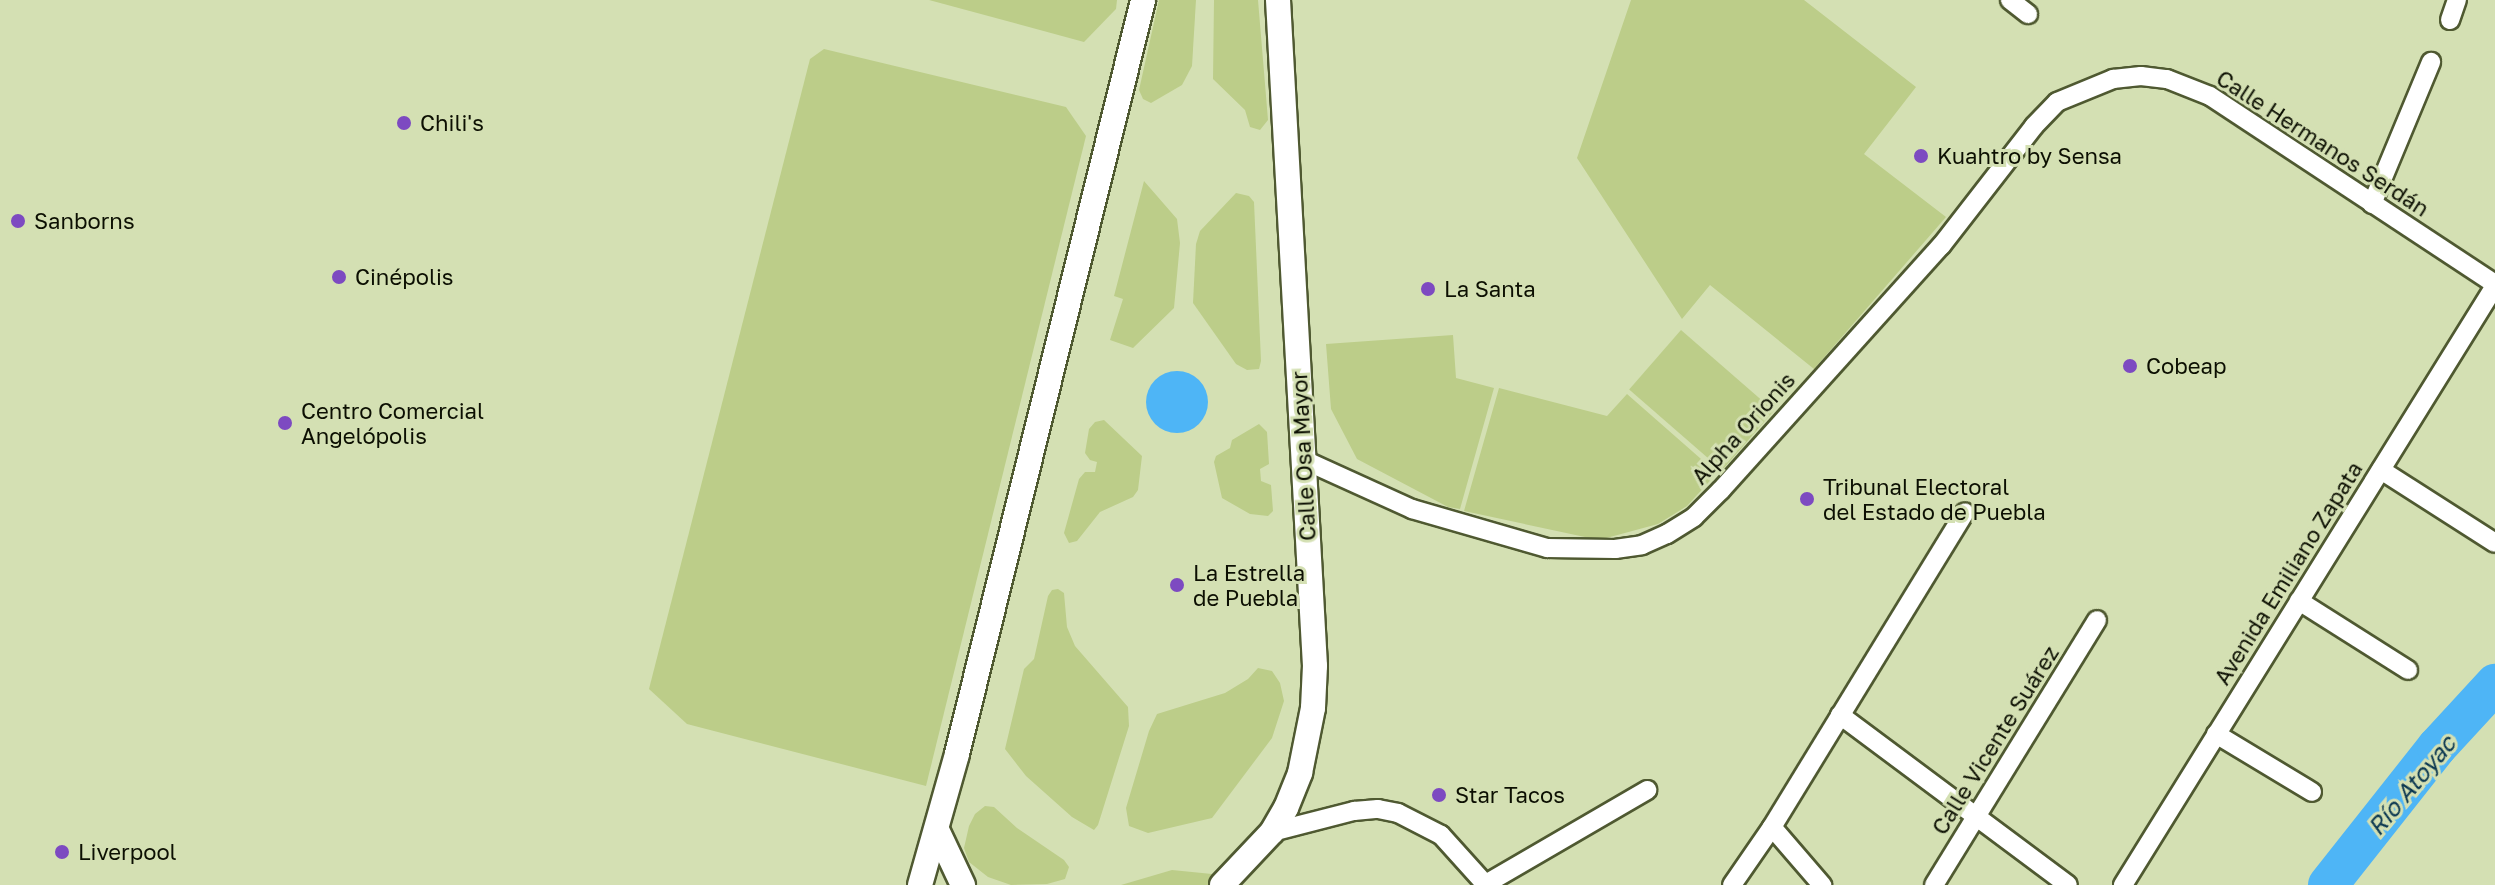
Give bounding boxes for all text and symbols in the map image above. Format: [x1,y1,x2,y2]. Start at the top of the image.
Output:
street label: Calle Hermanos Serdán [2212,64,2434,222]
place label: Chili's [420,110,484,136]
marker: Chili's [395,114,413,132]
place label: Kuahtro by Sensa [1937,143,2122,169]
marker: Kuahtro by Sensa [1912,147,1930,165]
place label: Sanborns [34,208,135,234]
marker: Sanborns [9,212,27,230]
place label: Cinépolis [355,264,453,290]
marker: Cinépolis [330,268,348,286]
place label: La Santa [1444,276,1536,302]
marker: La Santa [1419,280,1437,298]
place label: Cobeap [2146,353,2226,379]
marker: Cobeap [2121,357,2139,375]
street label: Alpha Orionis [1686,367,1800,489]
street label: Calle Osa Mayor [1285,370,1321,542]
place label: Centro Comercial Angelópolis [301,397,484,448]
marker: Centro Comercial Angelópolis [276,414,294,432]
street label: Avenida Emiliano Zapata [2208,457,2368,689]
place label: Tribunal Electoral del Estado de Puebla [1823,473,2046,524]
marker: Tribunal Electoral del Estado de Puebla [1798,490,1816,508]
place label: La Estrella de Puebla [1193,559,1305,610]
marker: La Estrella de Puebla [1168,576,1186,594]
street label: Calle Vicente Suárez [1926,641,2064,839]
water label: Río Atoyac [2361,729,2461,841]
place label: Star Tacos [1455,782,1565,808]
marker: Star Tacos [1430,786,1448,804]
place label: Liverpool [78,839,177,865]
marker: Liverpool [53,843,71,861]

